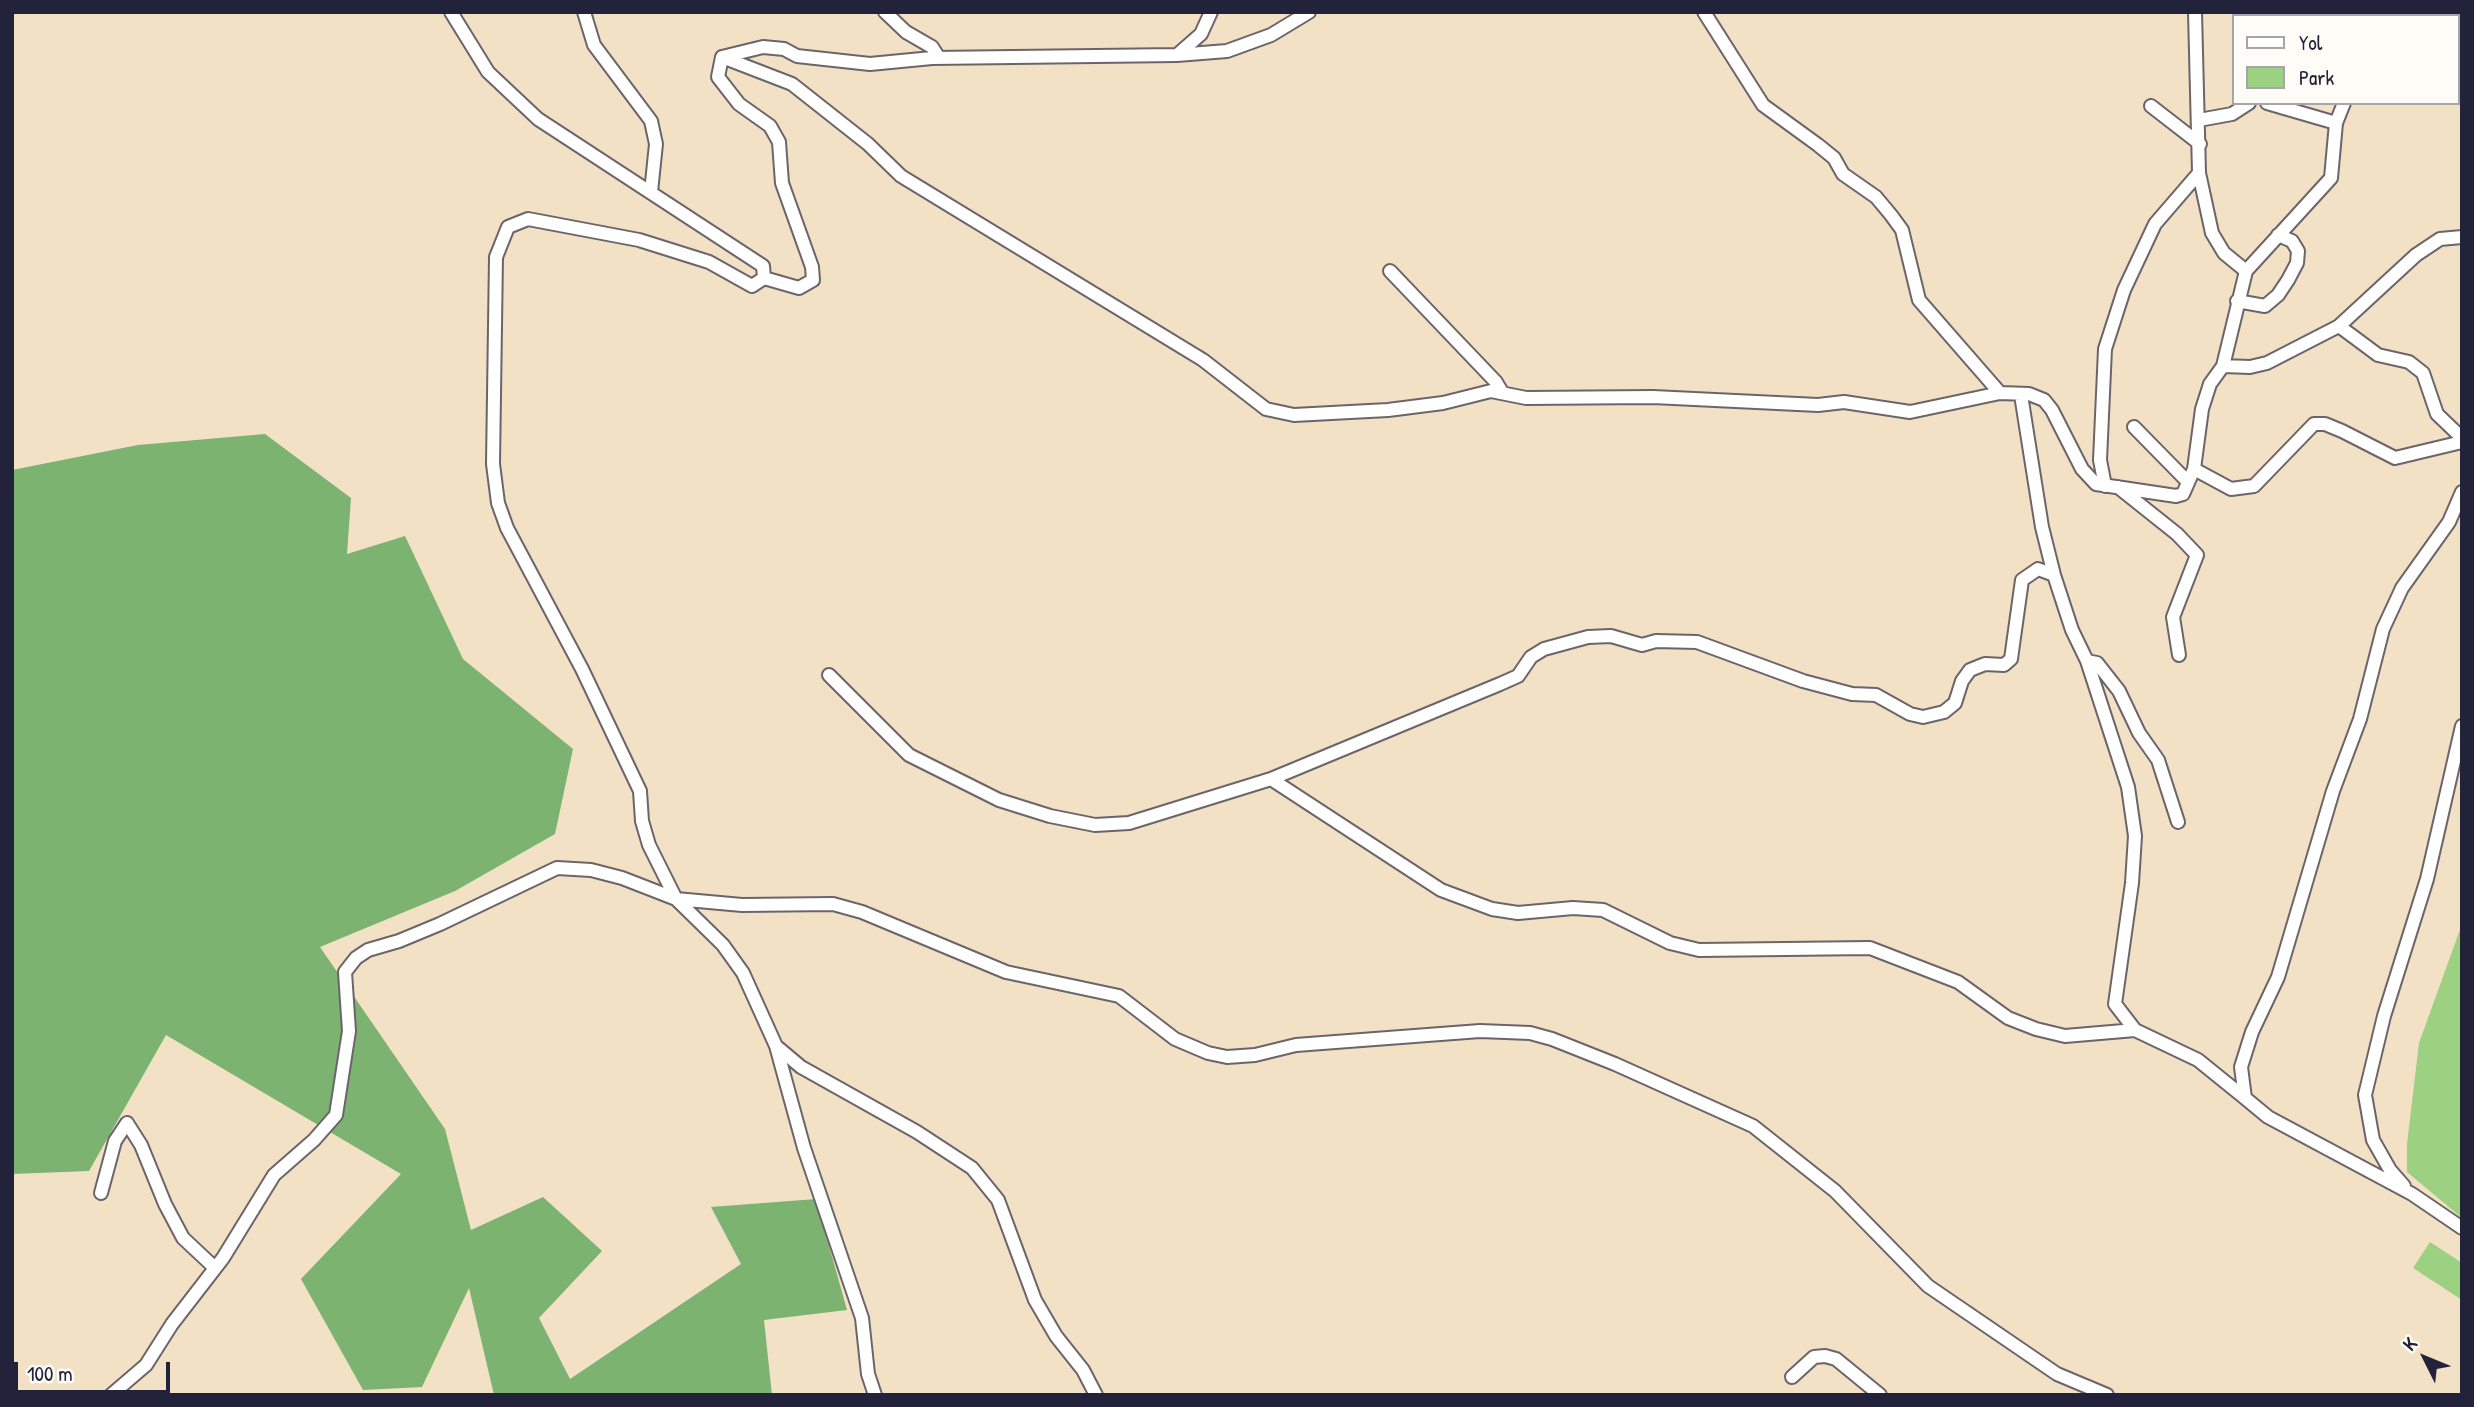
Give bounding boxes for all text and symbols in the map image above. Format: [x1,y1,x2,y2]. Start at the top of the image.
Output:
legend [2232,14,2460,105]
text: Yol [2299,28,2322,57]
text: Park [2299,63,2334,92]
north arrow [2390,1323,2460,1393]
text: K [2397,1331,2423,1356]
scale bar [18,1348,173,1392]
text: 100 m [27,1359,73,1388]

